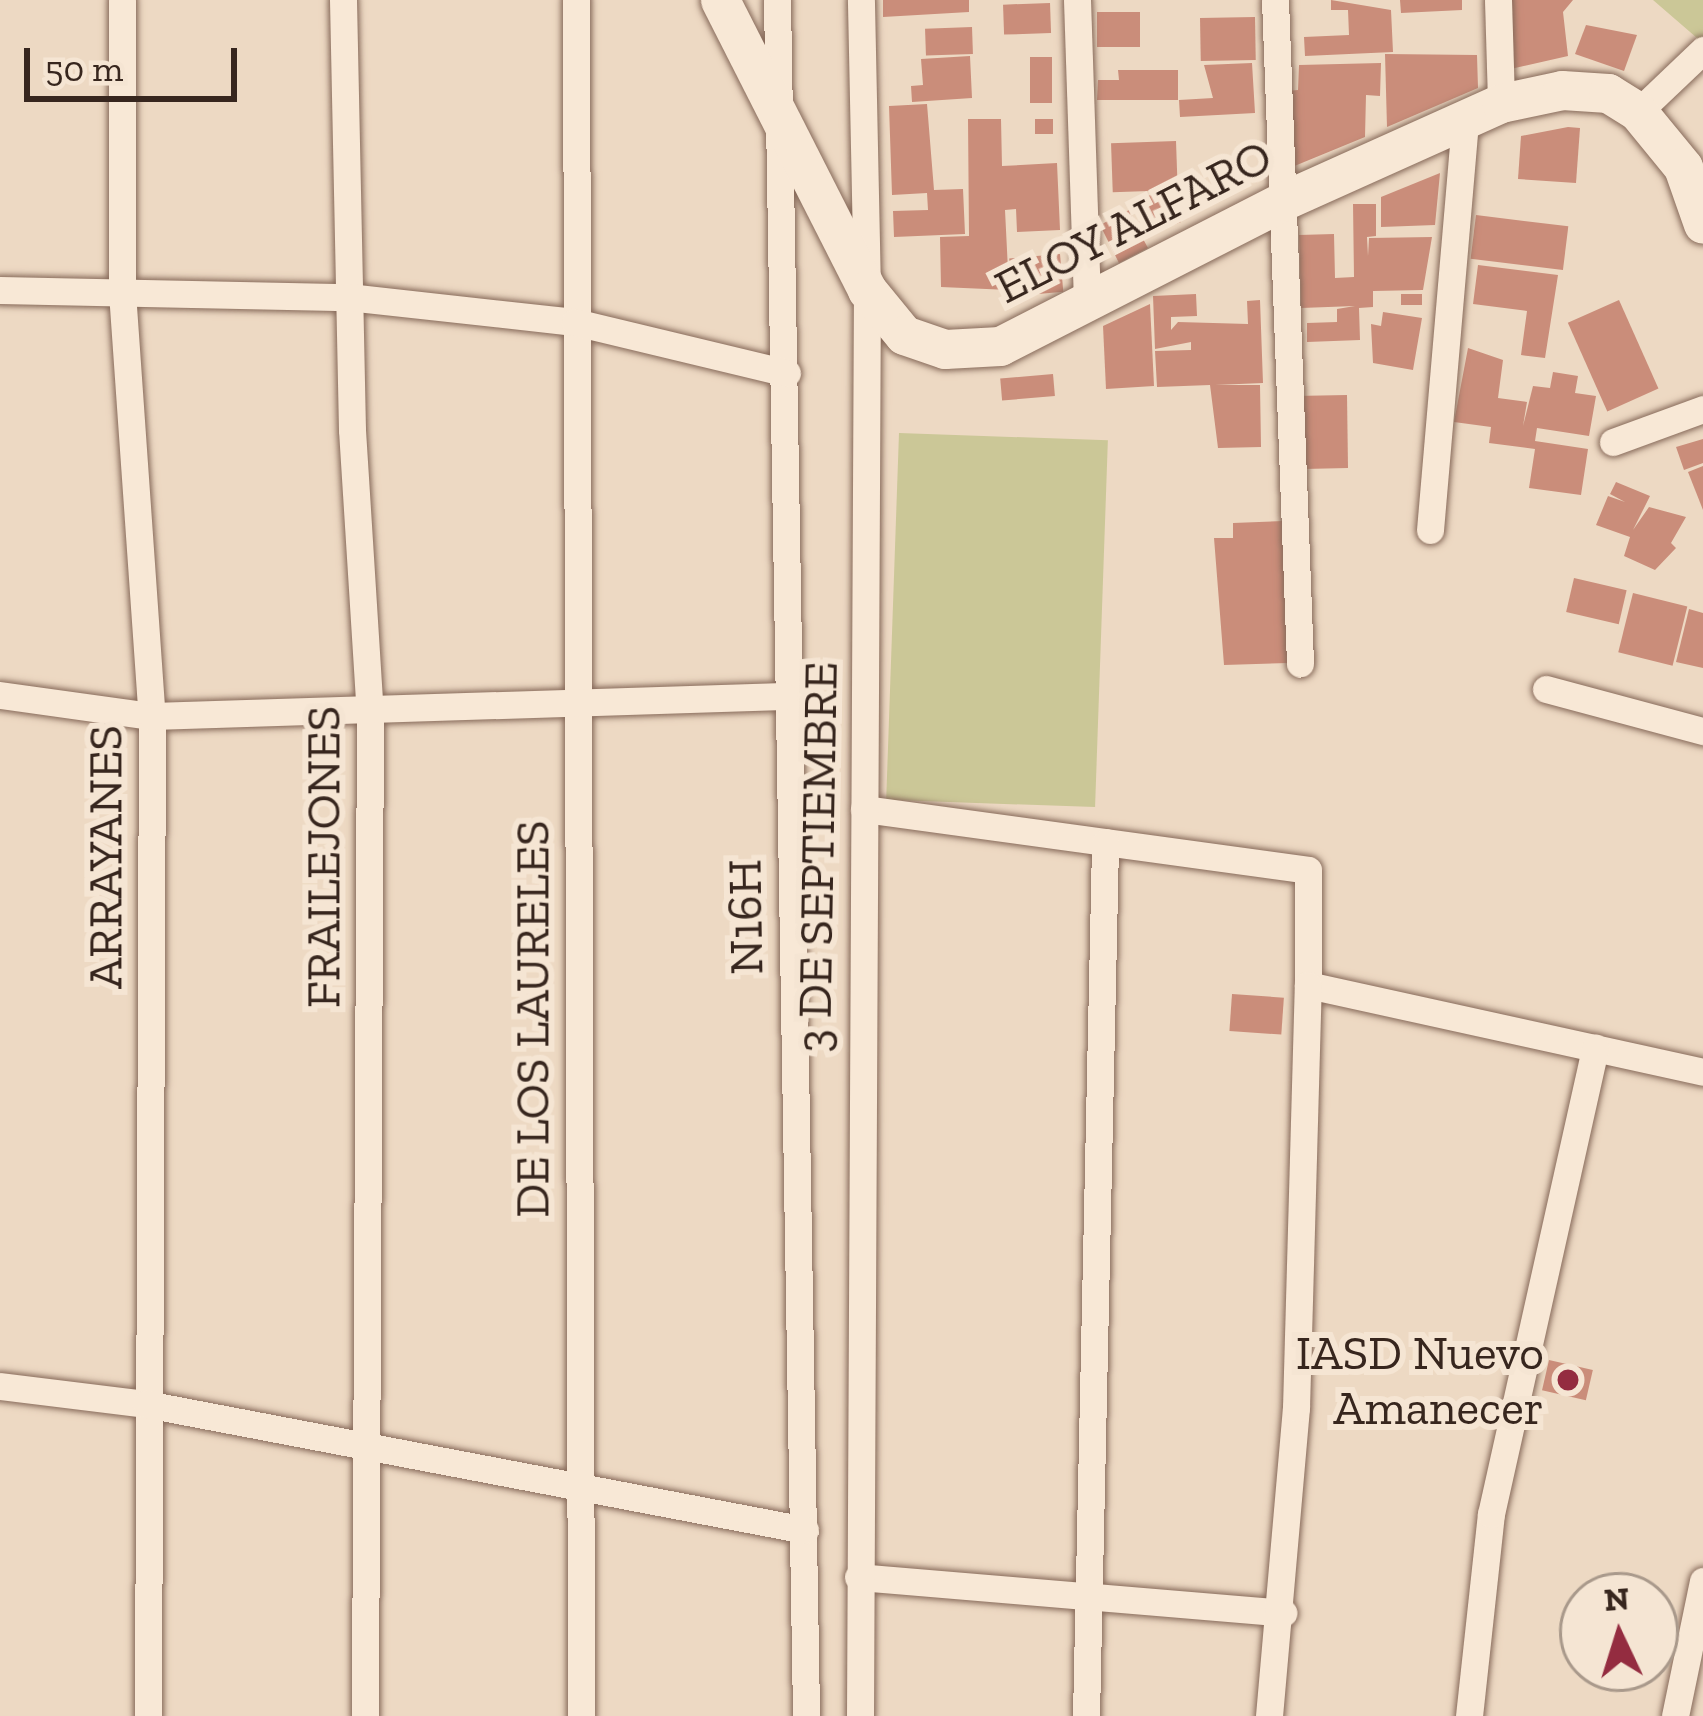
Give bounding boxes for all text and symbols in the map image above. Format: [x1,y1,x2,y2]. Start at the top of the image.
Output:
scale bar [30,24,243,98]
text: 50 m [45,47,123,90]
street label: ELOY ALFARO [984,126,1282,316]
street label: 3 DE SEPTIEMBRE [785,661,849,1053]
street label: FRAILEJONES [294,706,352,1008]
street label: ARRAYANES [76,725,134,989]
street label: DE LOS LAURELES [503,820,561,1218]
street label: N16H [715,859,775,975]
place label: IASD Nuevo Amanecer [1296,1323,1544,1436]
marker: IASD Nuevo Amanecer [1555,1367,1581,1393]
north arrow [1559,1572,1679,1692]
text: N [1603,1578,1631,1619]

